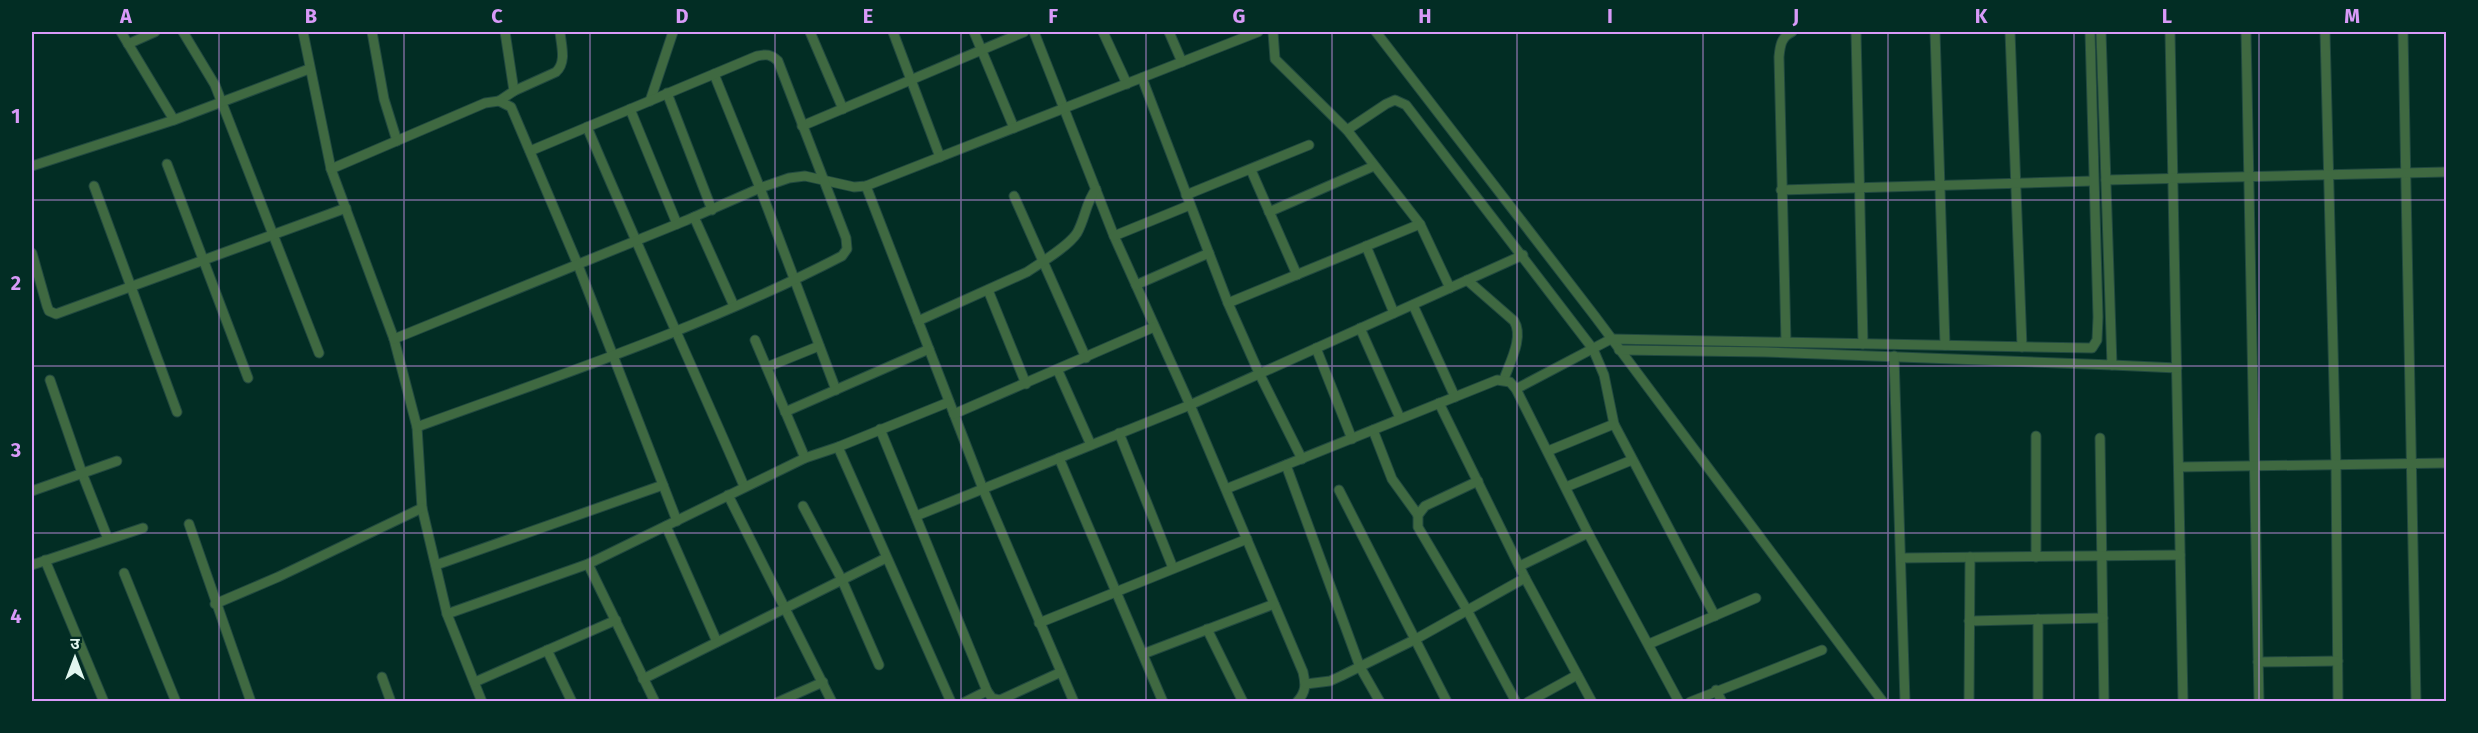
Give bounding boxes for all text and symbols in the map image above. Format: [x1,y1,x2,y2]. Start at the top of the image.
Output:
text: A [119,4,133,28]
text: B [305,4,317,28]
text: C [491,4,503,28]
text: D [675,4,689,28]
text: E [863,4,873,28]
text: F [1048,4,1058,28]
text: G [1233,4,1245,28]
text: H [1418,4,1432,28]
text: I [1607,4,1613,28]
text: J [1792,4,1799,28]
text: K [1975,4,1988,28]
text: L [2162,4,2172,28]
text: M [2344,4,2360,28]
text: 1 [11,104,21,128]
text: 2 [11,271,21,295]
text: 3 [10,438,21,462]
text: 4 [10,604,22,628]
north arrow [45,628,105,688]
text: उ [70,634,80,653]

